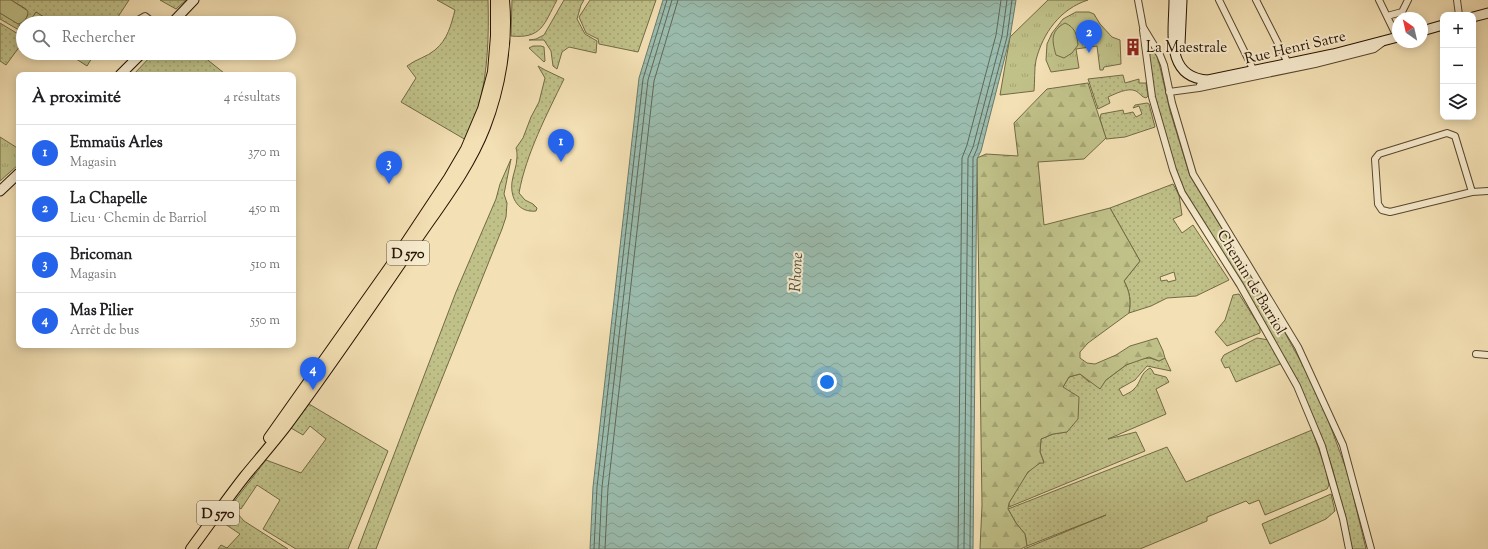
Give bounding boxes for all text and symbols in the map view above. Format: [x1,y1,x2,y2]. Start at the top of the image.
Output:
north arrow [1392,12,1428,48]
map controls [1440,12,1476,120]
button: + [1440,12,1476,48]
search box [16,16,296,60]
pin: 2 [1076,20,1102,53]
icon: search [30,27,52,49]
street label: Rue Henri Satre [1243,27,1348,70]
text: Rechercher [62,28,135,49]
building icon: La Maestrale [1123,37,1143,57]
place label: La Maestrale [1146,38,1227,59]
button: − [1440,48,1476,84]
button: layers [1440,84,1476,120]
text: À proximité [32,86,121,110]
text: 4 résultats [224,89,280,107]
pin: 1 [548,129,574,162]
text: Emmaüs Arles [70,133,163,154]
text: 1 [43,144,47,162]
text: 370 m [248,144,280,162]
pin: 3 [376,151,402,184]
text: Magasin [70,154,117,172]
text: La Chapelle [70,189,147,210]
text: 2 [42,200,48,218]
text: 450 m [249,200,280,218]
text: Lieu · Chemin de Barriol [70,210,207,228]
street label: Chemin de Barriol [1211,226,1290,339]
road number: D 570 [387,241,429,265]
text: Bricoman [70,245,132,266]
water label: Rhone [785,252,810,293]
text: 3 [42,256,48,274]
text: 510 m [251,256,280,274]
text: Magasin [70,266,117,284]
text: Mas Pilier [70,301,133,322]
text: 4 [42,312,48,330]
text: 550 m [251,312,280,330]
text: Arrêt de bus [70,322,139,340]
pin: 4 [300,357,326,390]
your location [817,372,837,392]
road number: D 570 [197,501,239,525]

